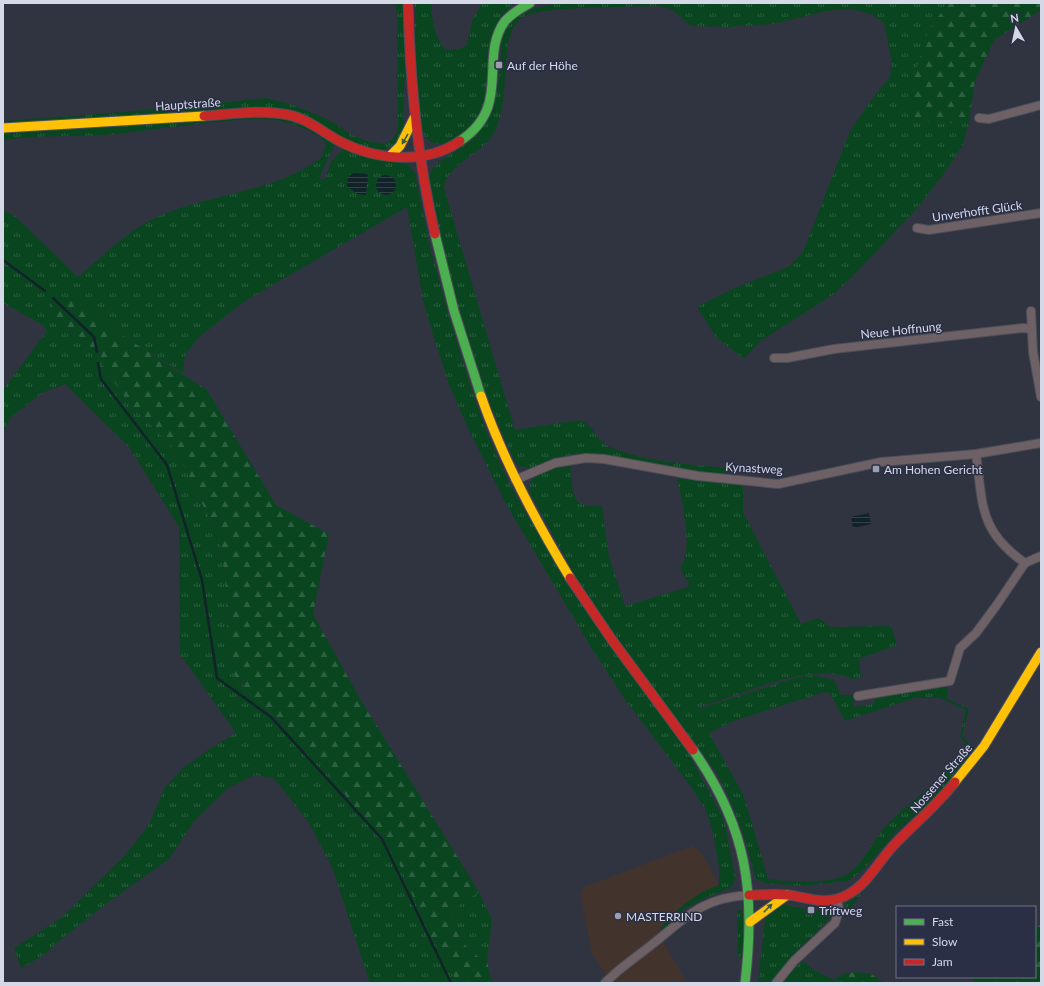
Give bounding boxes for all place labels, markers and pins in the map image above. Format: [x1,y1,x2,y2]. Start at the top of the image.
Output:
place label: Auf der Höhe [507,58,578,73]
marker: Auf der Höhe [494,60,504,70]
place label: Am Hohen Gericht [884,462,983,477]
marker: Am Hohen Gericht [871,464,881,474]
place label: Triftweg [819,903,862,918]
marker: Triftweg [806,905,816,915]
place label: MASTERRIND [626,909,702,924]
marker: MASTERRIND [613,911,623,921]

